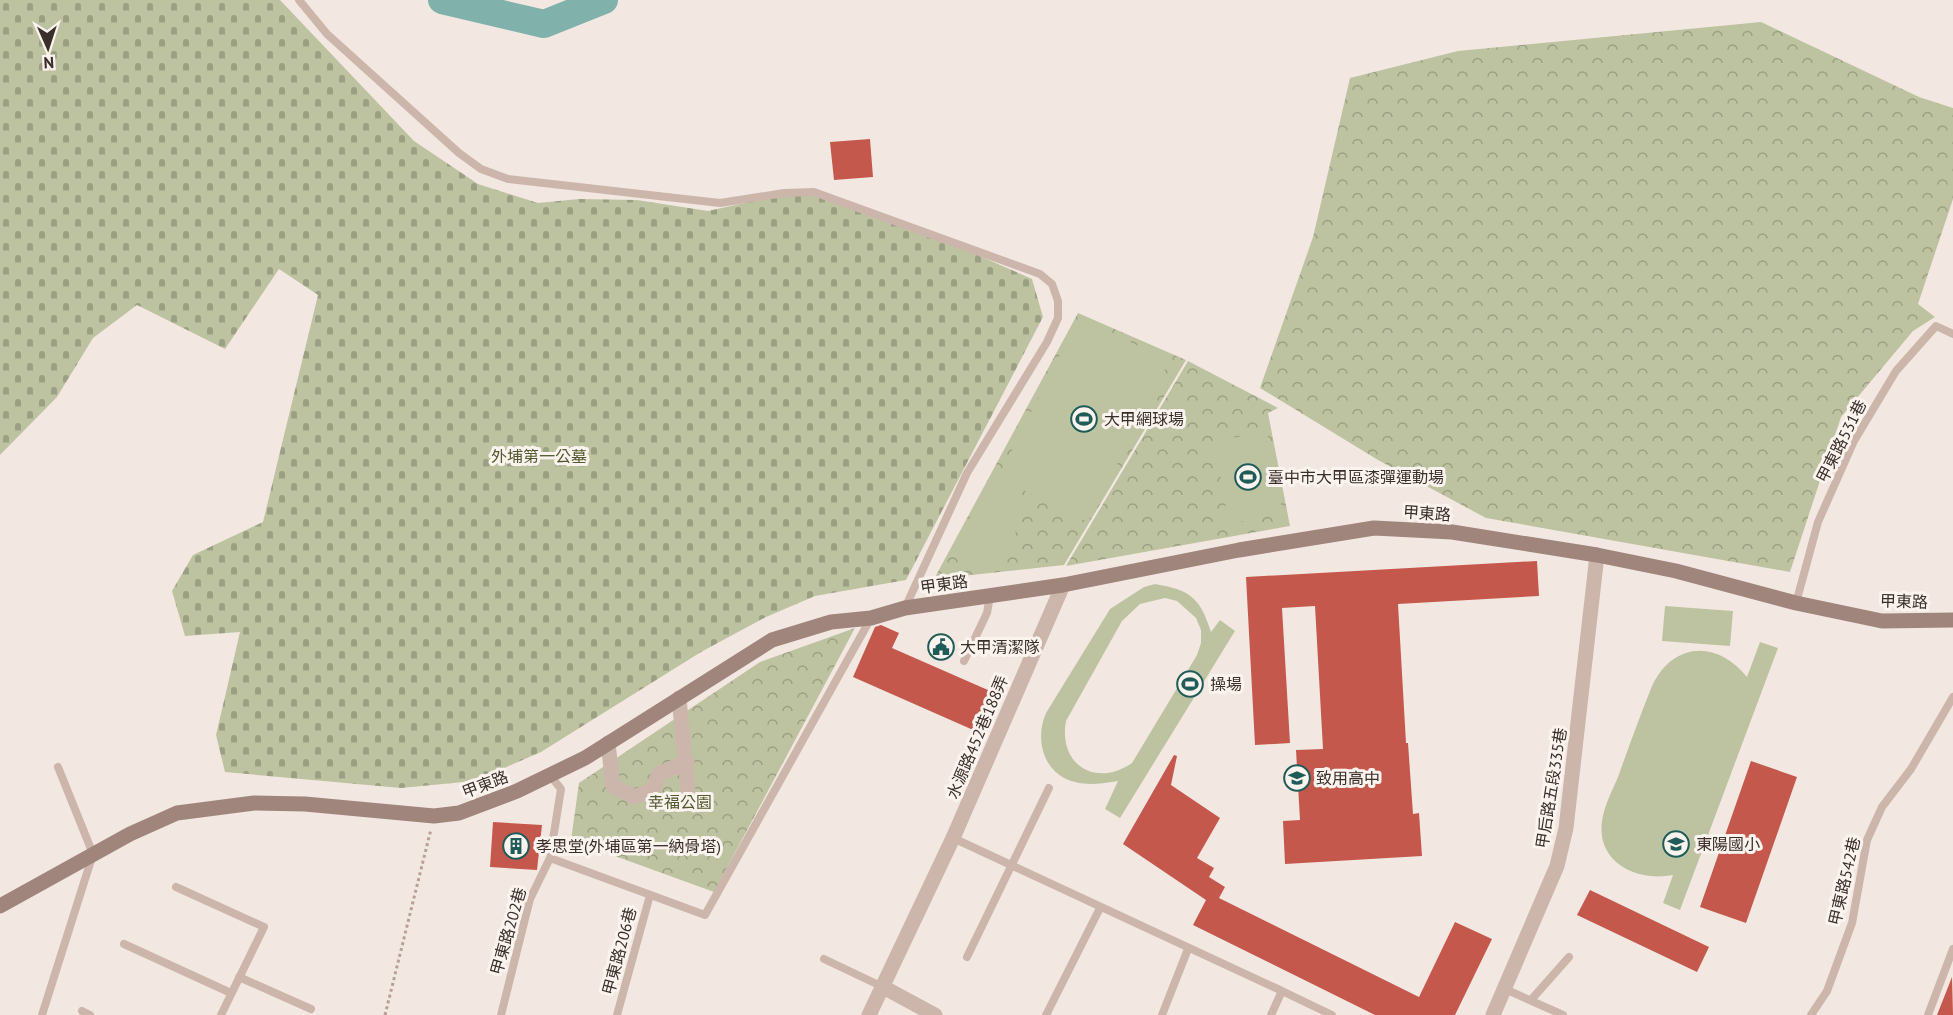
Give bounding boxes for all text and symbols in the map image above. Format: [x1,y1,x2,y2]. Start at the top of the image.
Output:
north arrow [18,18,78,78]
text: N [43,53,55,73]
street label: 甲東路531巷 [1812,396,1870,486]
sports icon: 大甲網球場 [1069,404,1099,434]
place label: 大甲網球場 [1104,409,1184,429]
park label: 外埔第一公墓 [491,446,587,466]
sports icon: 臺中市大甲區漆彈運動場 [1233,462,1263,492]
place label: 臺中市大甲區漆彈運動場 [1268,467,1444,487]
street label: 甲東路 [1402,501,1452,525]
street label: 甲東路 [919,571,969,597]
street label: 甲東路 [1880,590,1928,612]
public building icon: 大甲清潔隊 [926,632,956,662]
place label: 大甲清潔隊 [960,637,1040,657]
sports icon: 操場 [1175,669,1205,699]
street label: 水源路452巷188弄 [942,672,1012,802]
place label: 操場 [1210,674,1242,694]
street label: 甲后路五段335巷 [1532,726,1570,850]
school or university icon: 致用高中 [1282,763,1312,793]
street label: 甲東路 [459,766,511,802]
place label: 致用高中 [1316,768,1380,788]
park label: 幸福公園 [648,792,712,812]
school or university icon: 東陽國小 [1661,829,1691,859]
building icon: 孝思堂(外埔區第一納骨塔) [501,831,531,861]
place label: 東陽國小 [1696,834,1760,854]
street label: 甲東路542巷 [1824,835,1864,927]
place label: 孝思堂(外埔區第一納骨塔) [536,836,721,856]
street label: 甲東路202巷 [486,885,530,977]
street label: 甲東路206巷 [598,905,640,997]

